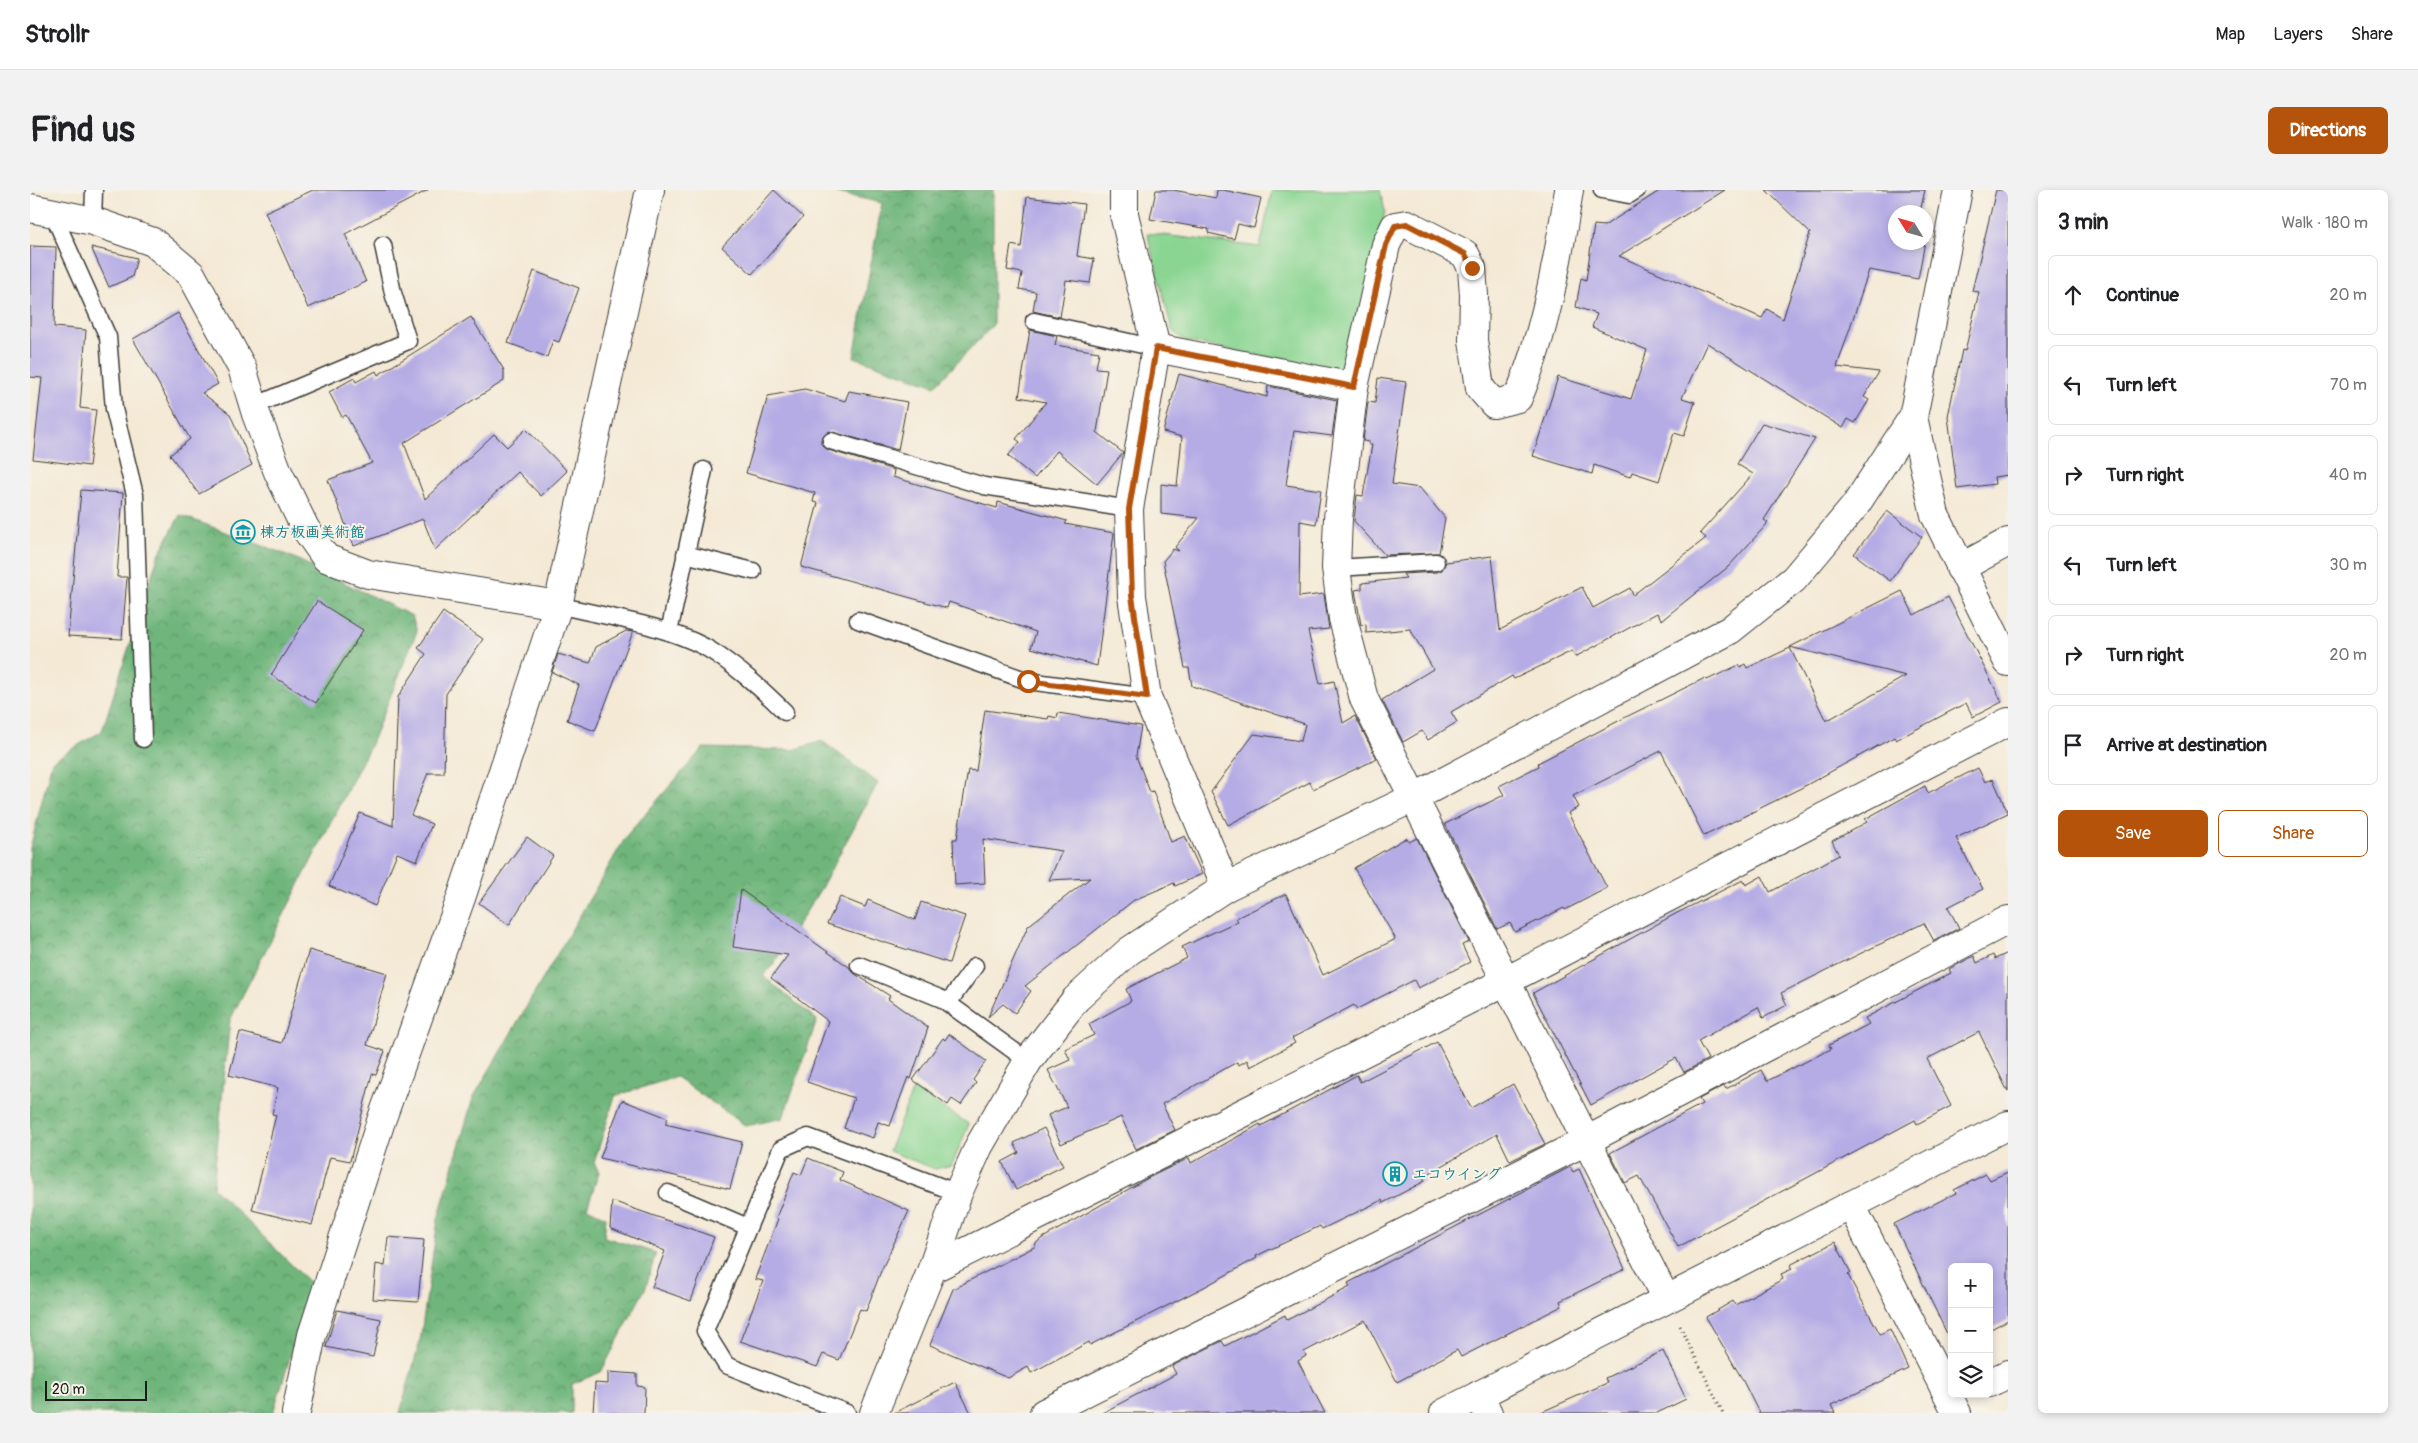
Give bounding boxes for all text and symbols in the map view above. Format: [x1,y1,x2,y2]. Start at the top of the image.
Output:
text: Strollr [25,20,90,49]
text: Map [2216,23,2245,46]
text: Layers [2273,23,2323,46]
text: Share [2351,23,2393,46]
button: Directions [2268,107,2388,154]
text: Find us [30,108,135,152]
north arrow [1888,205,1933,250]
text: 3 min [2058,209,2108,236]
text: Walk · 180 m [2281,213,2368,233]
route end [1461,257,1484,280]
icon: ahead [2059,281,2087,309]
text: Continue [2106,283,2179,307]
text: 20 m [2329,285,2367,305]
icon: left [2059,371,2087,399]
text: Turn left [2106,373,2176,397]
text: 70 m [2330,375,2367,395]
icon: right [2059,461,2087,489]
text: Turn right [2106,463,2184,487]
text: 40 m [2329,465,2367,485]
museum icon: 棟方板画美術館 [230,519,256,545]
place label: 棟方板画美術館 [260,523,365,542]
icon: left [2059,551,2087,579]
text: Turn left [2106,553,2176,577]
text: 30 m [2329,555,2367,575]
icon: right [2059,641,2087,669]
text: Turn right [2106,643,2184,667]
text: 20 m [2329,645,2367,665]
route start [1017,670,1040,693]
icon: arrive [2059,731,2087,759]
text: Arrive at destination [2106,733,2267,757]
button: Save [2058,810,2208,857]
button: Share [2218,810,2368,857]
building icon: エコウイング [1382,1161,1408,1187]
place label: エコウイング [1412,1165,1502,1184]
map controls [1948,1263,1993,1398]
button: + [1948,1263,1993,1308]
button: − [1948,1308,1993,1353]
button: layers [1948,1353,1993,1398]
scale bar [45,1378,148,1401]
text: 20 m [52,1381,85,1398]

